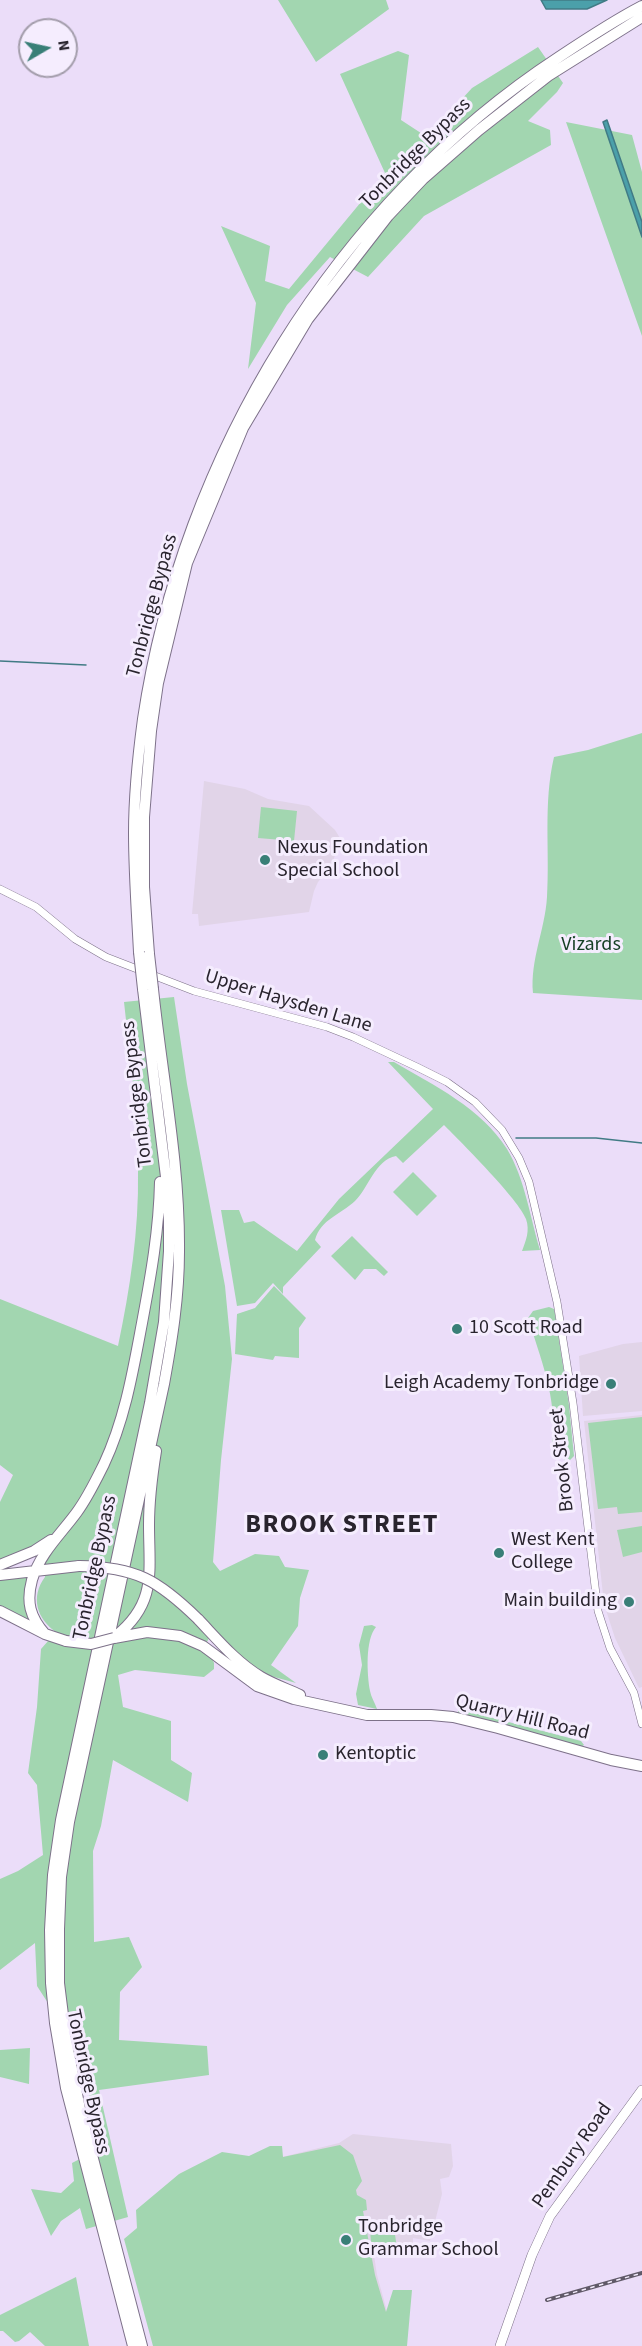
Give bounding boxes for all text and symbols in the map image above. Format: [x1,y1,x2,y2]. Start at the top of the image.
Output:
north arrow [18,18,78,78]
text: N [52,39,75,52]
street label: Tonbridge Bypass [355,93,477,215]
street label: Tonbridge Bypass [122,532,184,680]
place label: Nexus Foundation Special School [277,837,429,884]
marker: Nexus Foundation Special School [258,853,272,867]
park label: Vizards [561,934,621,958]
street label: Upper Haysden Lane [202,965,374,1039]
street label: Tonbridge Bypass [117,1019,159,1169]
place label: 10 Scott Road [469,1317,583,1341]
marker: 10 Scott Road [450,1322,464,1336]
place label: Leigh Academy Tonbridge [384,1372,599,1396]
marker: Leigh Academy Tonbridge [604,1377,618,1391]
street label: Brook Street [546,1407,580,1513]
street label: Tonbridge Bypass [69,1493,123,1643]
district label: BROOK STREET [245,1510,439,1542]
place label: West Kent College [511,1529,594,1576]
marker: West Kent College [492,1546,506,1560]
place label: Main building [504,1590,617,1614]
marker: Main building [622,1595,636,1609]
street label: Quarry Hill Road [453,1690,591,1746]
place label: Kentoptic [335,1743,416,1767]
marker: Kentoptic [316,1748,330,1762]
street label: Tonbridge Bypass [60,2007,114,2157]
street label: Pembury Road [528,2099,618,2213]
place label: Tonbridge Grammar School [358,2216,499,2263]
marker: Tonbridge Grammar School [339,2233,353,2247]

